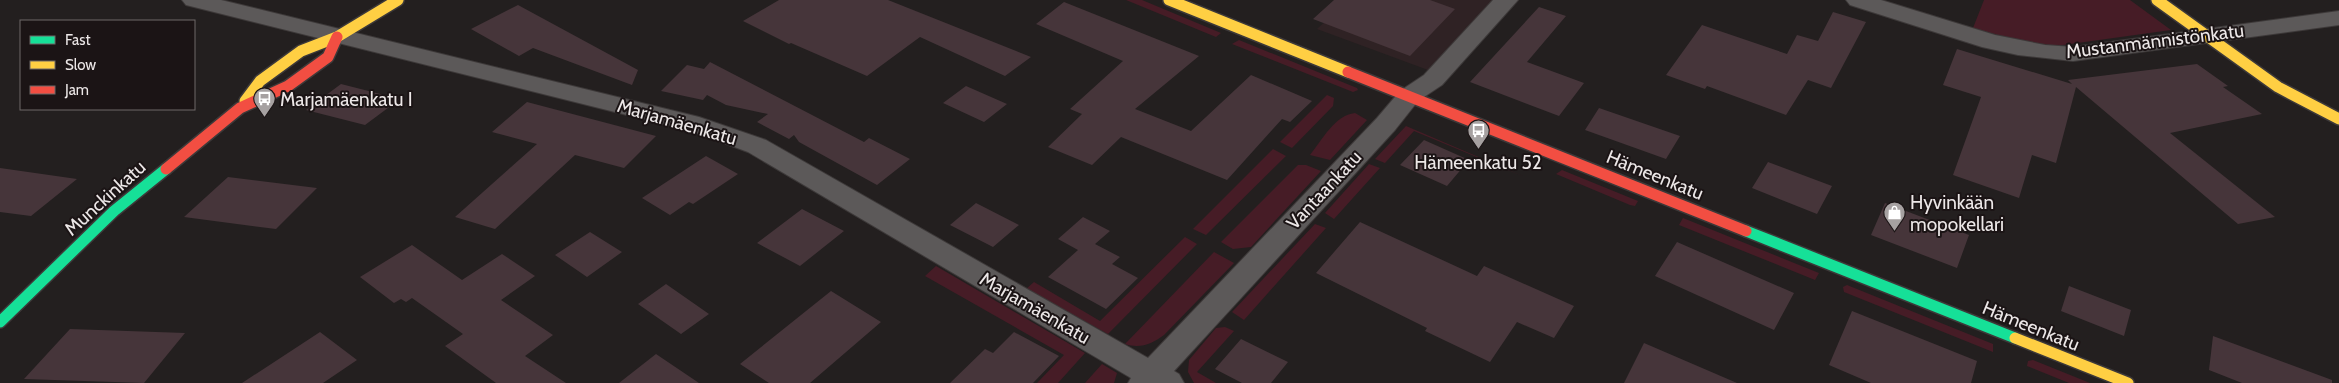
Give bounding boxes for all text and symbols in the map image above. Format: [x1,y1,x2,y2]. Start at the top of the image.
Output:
street label: Mustanmännistönkatu [2065,19,2245,63]
legend [20,20,195,110]
text: Fast [65,31,90,49]
text: Slow [65,56,96,74]
text: Jam [64,81,89,99]
bus stop icon: Marjamäenkatu I [252,87,276,118]
place label: Marjamäenkatu I [280,88,413,111]
street label: Marjamäenkatu [615,94,739,150]
bus stop icon: Hämeenkatu 52 [1466,119,1490,150]
street label: Hämeenkatu [1603,145,1707,205]
street label: Vantaankatu [1282,146,1366,234]
place label: Hämeenkatu 52 [1414,151,1542,174]
street label: Munckinkatu [60,156,150,240]
place label: Hyvinkään mopokellari [1910,191,2004,236]
shop icon: Hyvinkään mopokellari [1882,201,1906,232]
street label: Marjamäenkatu [976,267,1094,349]
street label: Hämeenkatu [1979,296,2083,356]

